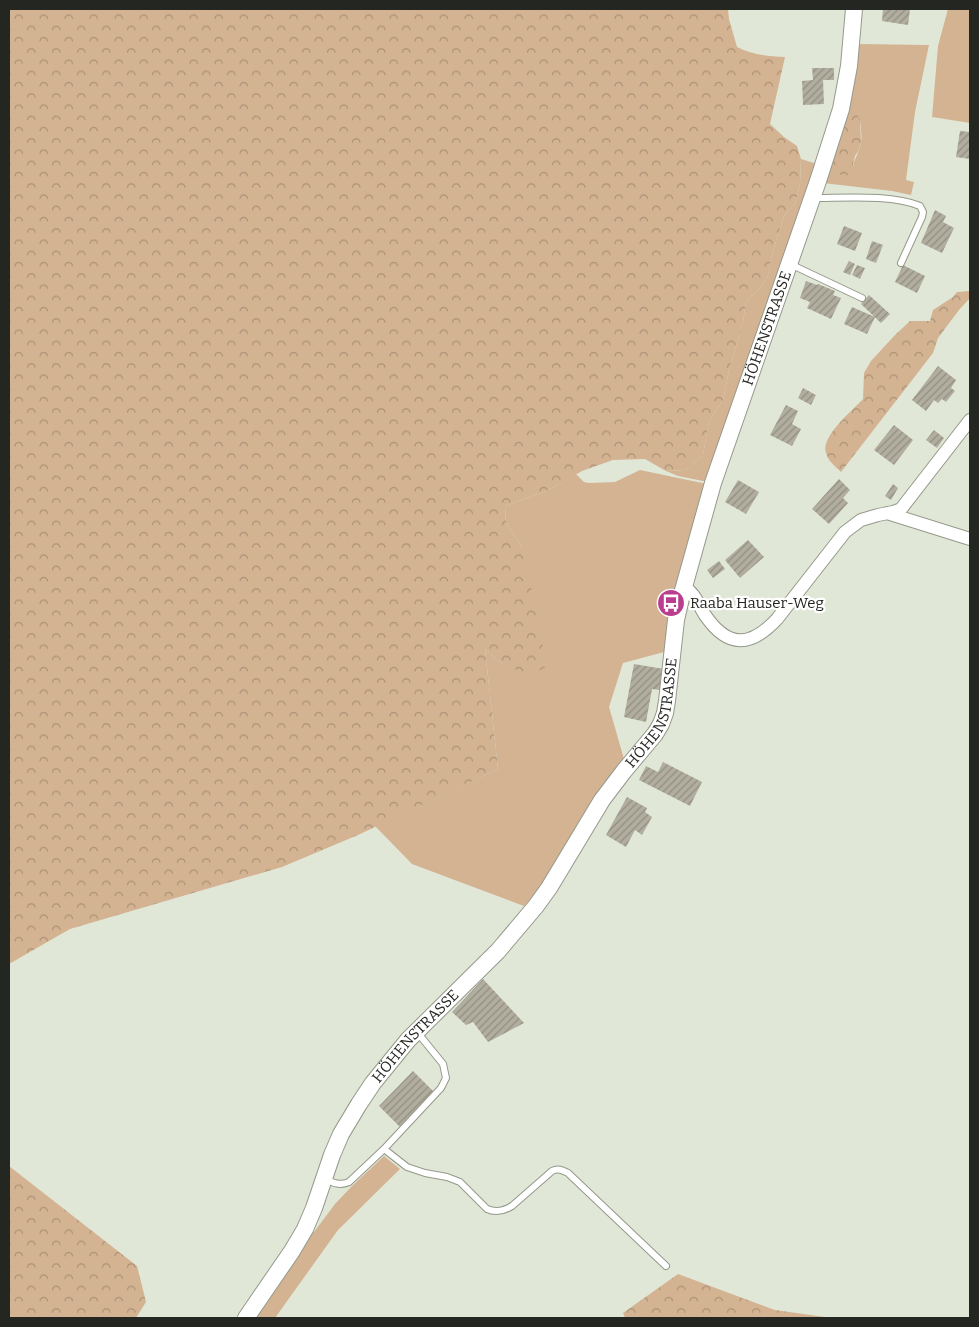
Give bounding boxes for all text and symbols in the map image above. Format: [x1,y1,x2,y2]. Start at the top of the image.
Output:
street label: HÖHENSTRASSE [739,269,795,388]
bus stop icon: Raaba Hauser-Weg [656,588,686,618]
place label: Raaba Hauser-Weg [690,594,824,612]
street label: HÖHENSTRASSE [622,657,681,771]
street label: HÖHENSTRASSE [368,986,463,1086]

